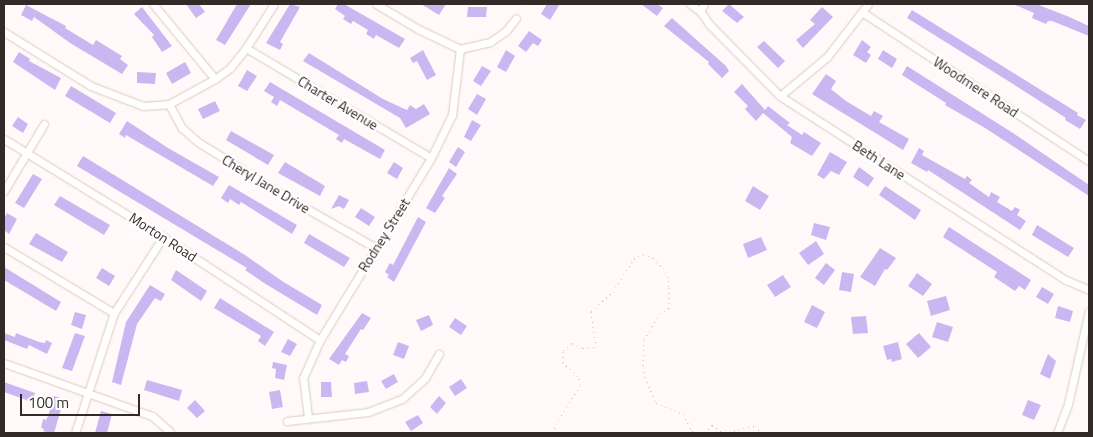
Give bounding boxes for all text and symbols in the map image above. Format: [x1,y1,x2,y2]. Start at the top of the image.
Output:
street label: Woodmere Road [930,53,1022,121]
street label: Charter Avenue [295,72,381,134]
street label: Beth Lane [849,137,909,183]
street label: Cheryl Jane Drive [219,151,313,217]
street label: Rodney Street [355,195,413,275]
street label: Morton Road [126,209,200,265]
scale bar [22,384,142,416]
text: 100 m [28,391,69,414]

